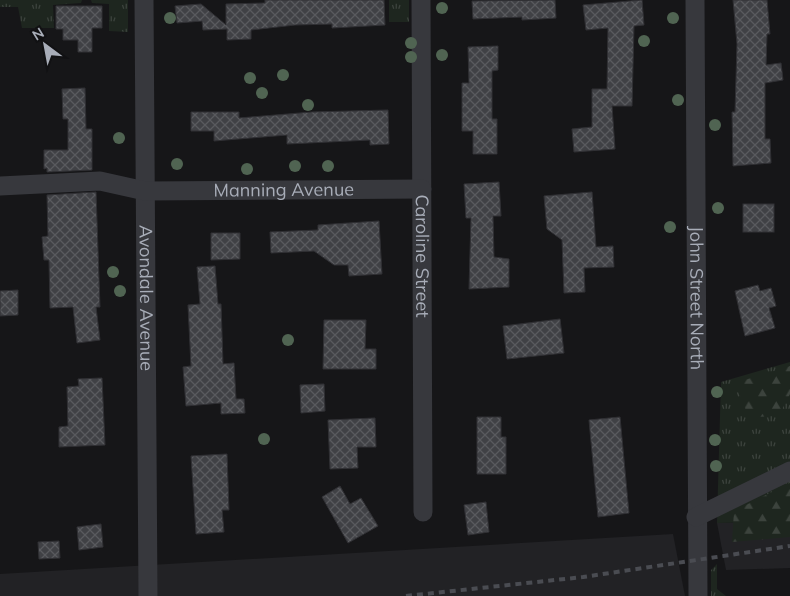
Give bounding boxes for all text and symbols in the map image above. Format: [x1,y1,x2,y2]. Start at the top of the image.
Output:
north arrow [20,20,70,70]
text: N [29,24,47,44]
street label: Manning Avenue [213,177,354,202]
street label: Caroline Street [411,194,434,318]
street label: Avondale Avenue [135,225,158,371]
street label: John Street North [685,226,709,370]

